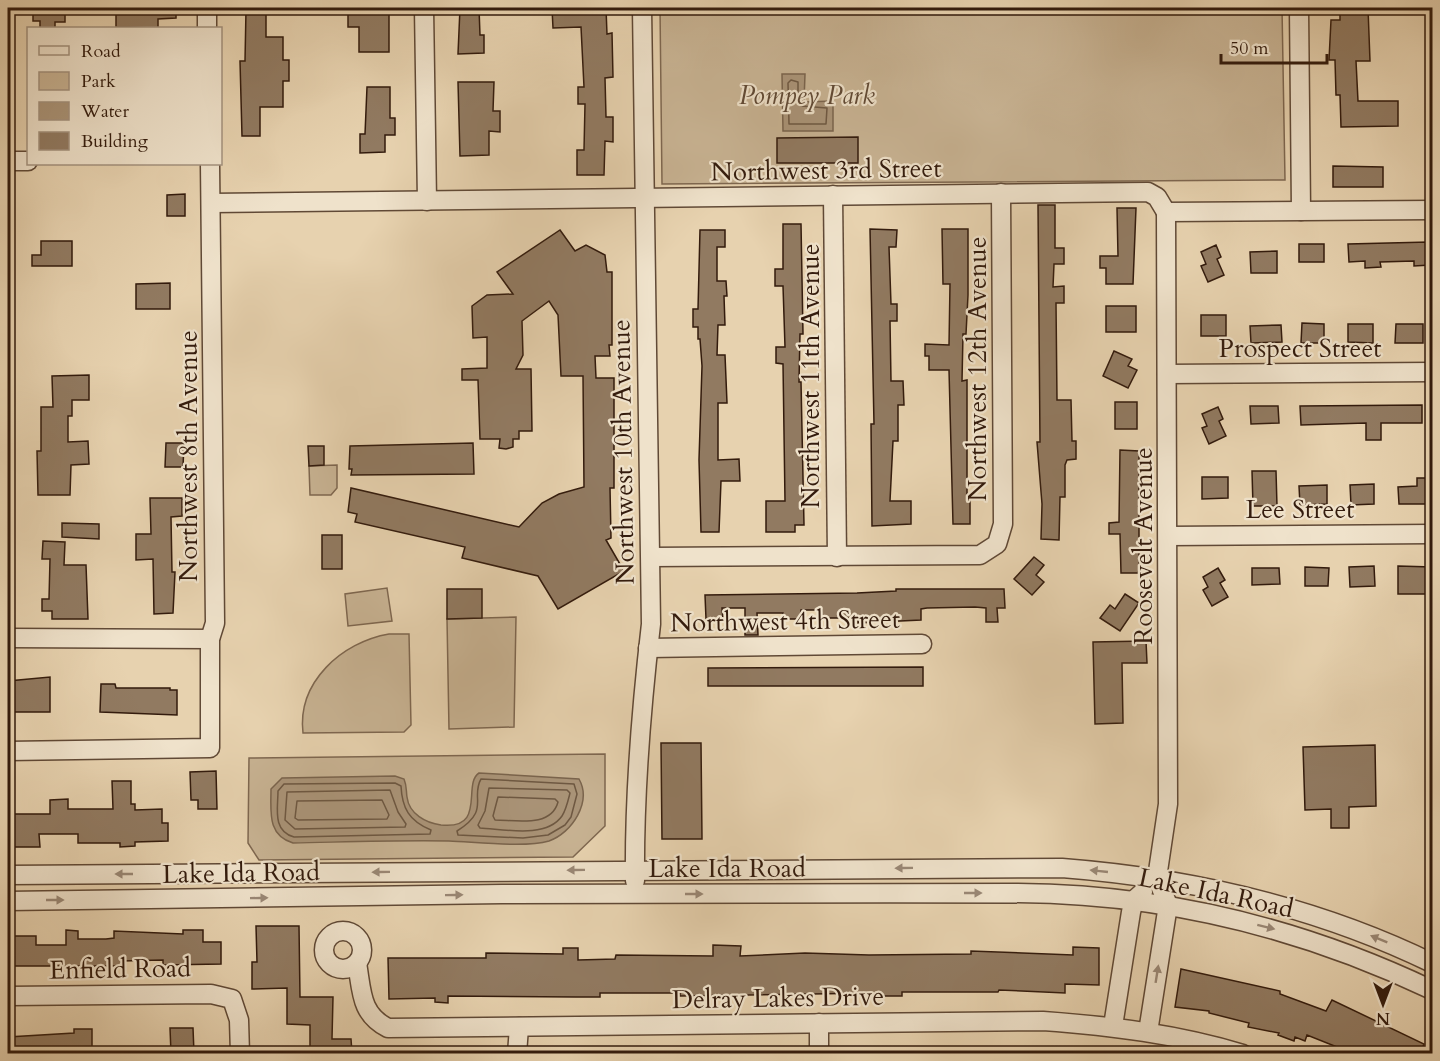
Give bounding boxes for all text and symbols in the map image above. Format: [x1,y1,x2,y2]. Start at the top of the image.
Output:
legend [27,27,222,165]
scale bar [1221,27,1328,65]
text: 50 m [1230,36,1269,61]
text: Road [81,39,121,64]
text: Park [81,69,116,94]
park label: Pompey Park [739,78,875,113]
text: Water [80,99,130,124]
text: Building [81,129,149,154]
street label: Northwest 3rd Street [710,150,942,190]
street label: Northwest 12th Avenue [960,236,995,502]
street label: Northwest 11th Avenue [793,243,828,509]
street label: Northwest 10th Avenue [603,319,643,585]
street label: Northwest 8th Avenue [171,330,206,582]
street label: Prospect Street [1219,331,1381,366]
street label: Roosevelt Avenue [1126,447,1161,645]
street label: Lee Street [1246,492,1354,527]
street label: Northwest 4th Street [670,601,900,641]
street label: Lake Ida Road [648,851,806,886]
street label: Lake Ida Road [162,854,320,892]
street label: Lake Ida Road [1135,859,1297,927]
one-way arrow [894,863,913,873]
one-way arrow [567,865,586,875]
one-way arrow [1089,866,1108,876]
one-way arrow [372,867,391,877]
one-way arrow [114,869,133,879]
one-way arrow [963,888,982,898]
one-way arrow [684,889,703,899]
one-way arrow [444,890,463,899]
one-way arrow [249,893,268,903]
one-way arrow [46,896,65,905]
one-way arrow [1257,923,1275,933]
one-way arrow [1370,934,1388,943]
street label: Enfield Road [49,950,191,988]
one-way arrow [1153,964,1162,983]
north arrow [1353,974,1413,1034]
street label: Delray Lakes Drive [672,979,884,1017]
text: N [1376,1007,1390,1029]

